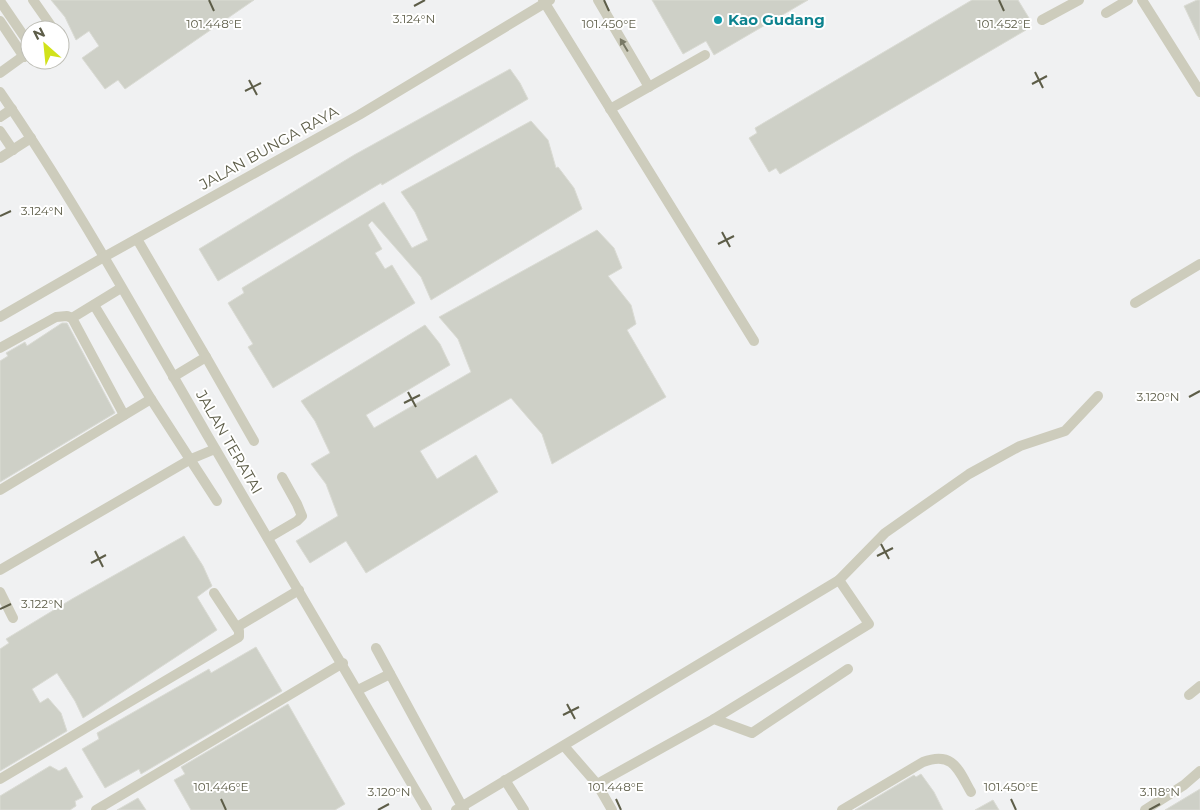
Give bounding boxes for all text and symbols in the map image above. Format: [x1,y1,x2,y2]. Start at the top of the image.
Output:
place label: Kao Gudang [728,10,825,29]
text: 3.124°N [393,11,435,26]
marker: Kao Gudang [712,14,724,26]
text: 101.448°E [186,16,242,31]
text: 101.450°E [582,16,636,31]
text: 101.452°E [977,16,1031,31]
north arrow [20,20,70,70]
text: N [30,23,48,44]
one-way arrow [620,38,629,51]
street label: JALAN BUNGA RAYA [195,101,342,194]
text: 3.124°N [21,203,63,218]
street label: JALAN TERATAI [191,386,267,497]
text: 3.120°N [1136,389,1180,404]
text: 3.122°N [21,596,63,611]
text: 101.446°E [194,779,248,794]
text: 101.448°E [588,779,644,794]
text: 101.450°E [984,779,1038,794]
text: 3.120°N [367,784,411,799]
text: 3.118°N [1140,784,1180,799]

